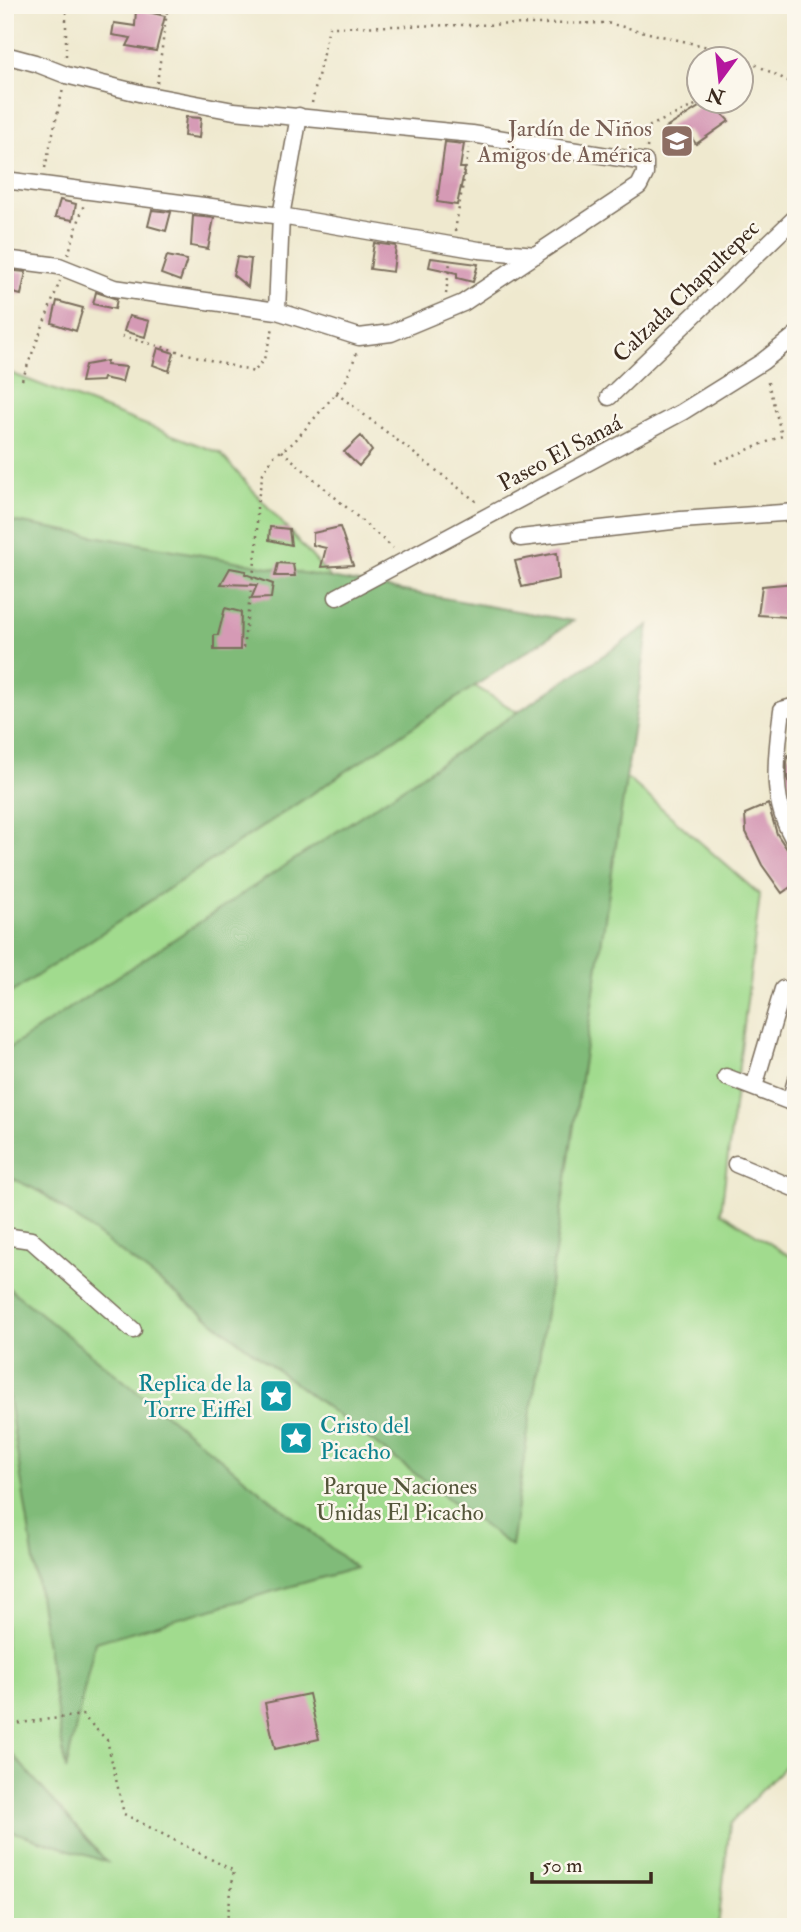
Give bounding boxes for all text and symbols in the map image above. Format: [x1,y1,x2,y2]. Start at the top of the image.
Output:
north arrow [686,46,756,116]
text: N [704,81,728,110]
place label: Jardín de Niños Amigos de América [476,114,653,169]
school or university icon: Jardín de Niños Amigos de América [658,122,696,160]
street label: Calzada Chapultepec [606,213,766,369]
street label: Paseo El Sanaá [493,408,627,498]
place label: Replica de la Torre Eiffel [138,1369,253,1424]
place icon: Replica de la Torre Eiffel [257,1377,295,1415]
place label: Cristo del Picacho [320,1411,409,1466]
place icon: Cristo del Picacho [277,1419,315,1457]
park label: Parque Naciones Unidas El Picacho [316,1472,484,1527]
scale bar [532,1841,650,1885]
text: 50 m [542,1852,583,1879]

